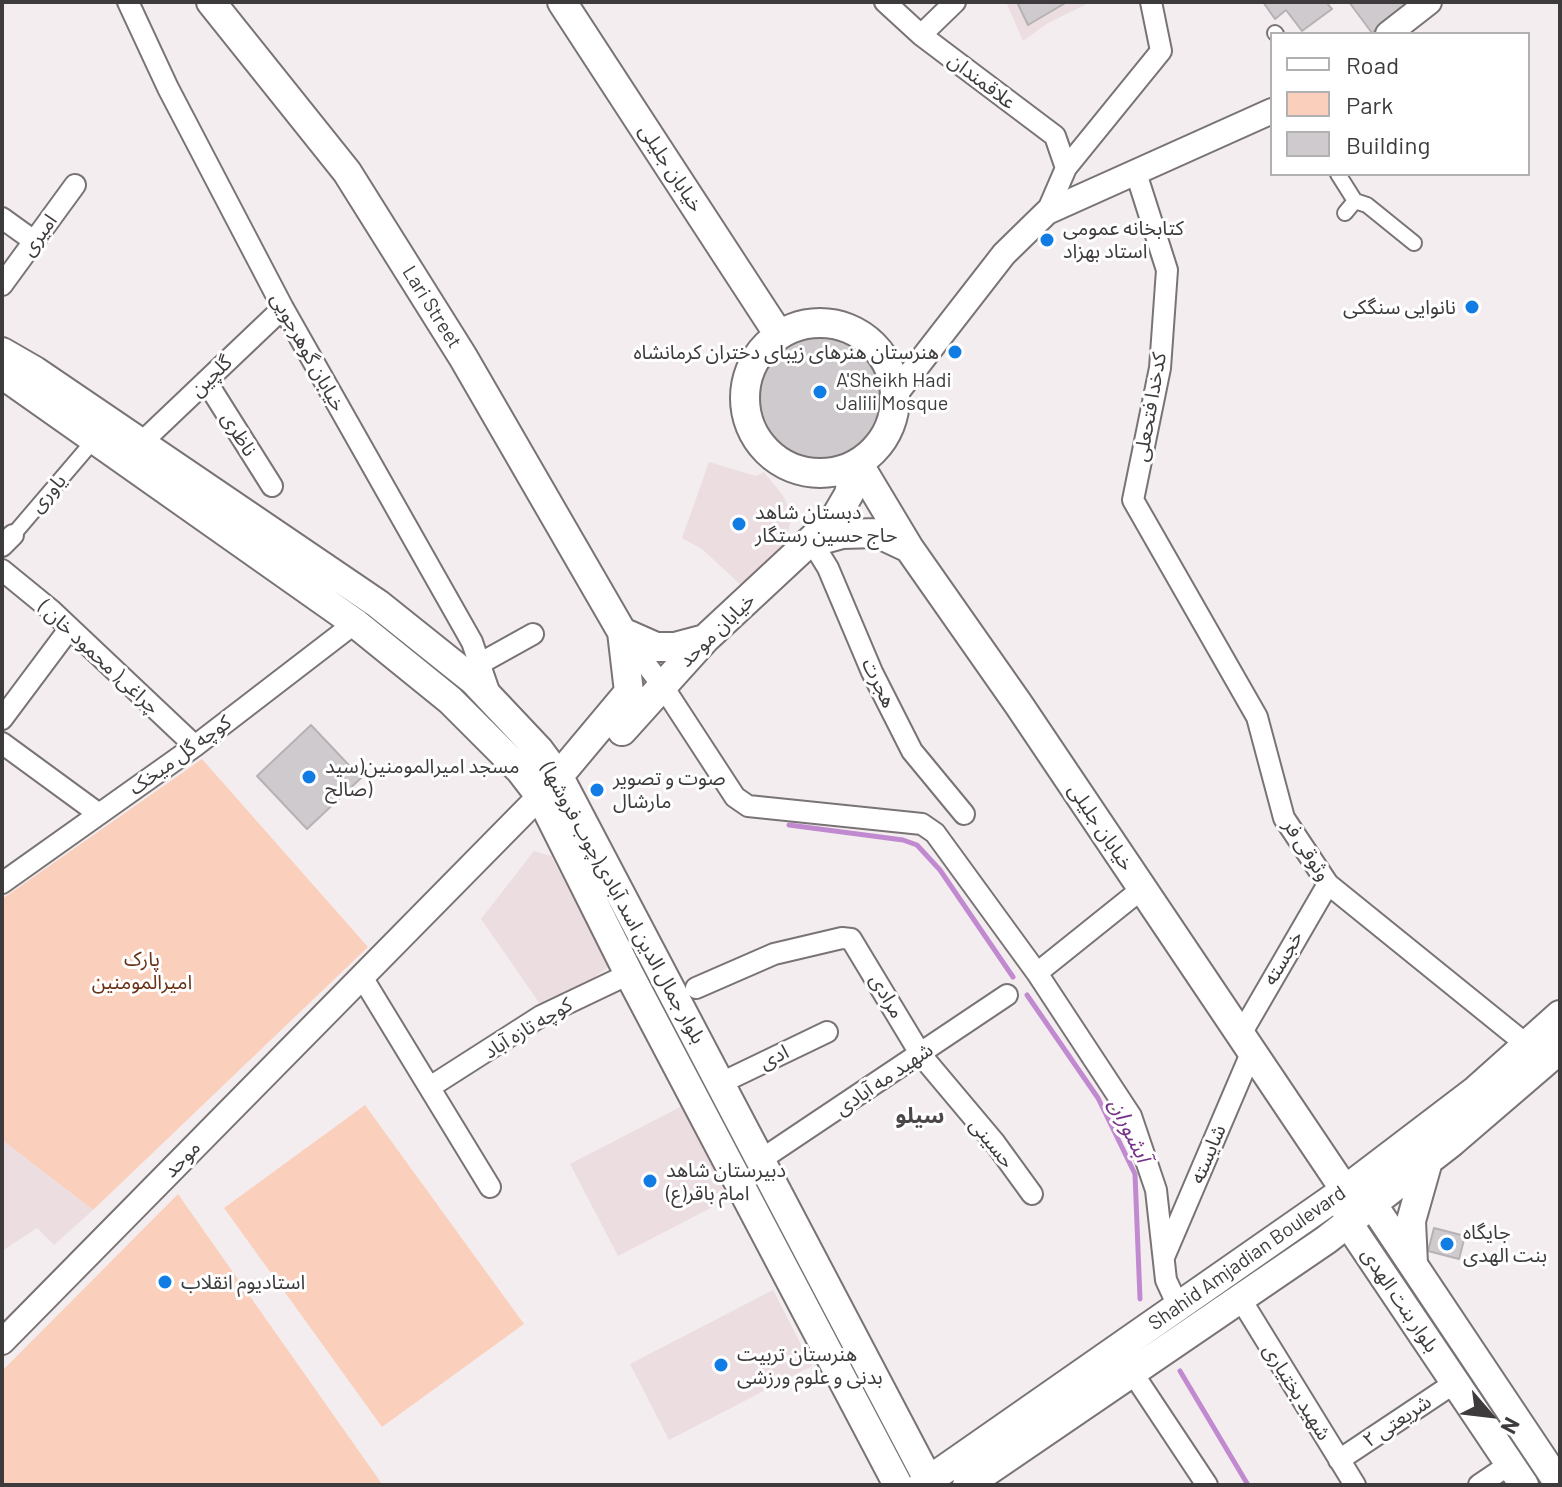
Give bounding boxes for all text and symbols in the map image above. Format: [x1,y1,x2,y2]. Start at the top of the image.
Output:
legend [1270,32,1530,176]
street label: علاقمندان [943,48,1021,114]
text: Road [1346,50,1399,79]
text: Park [1346,90,1393,119]
street label: خیابان جلیلی [634,120,708,216]
text: Building [1346,130,1430,159]
street label: امیری [16,209,62,261]
place label: کتابخانه عمومی استاد بهزاد [1063,216,1184,263]
marker: کتابخانه عمومی استاد بهزاد [1038,231,1056,249]
street label: Lari Street [397,261,467,353]
street label: خیابان گوهرجویی [265,288,351,416]
place label: نانوایی سنگکی [1343,295,1456,319]
marker: نانوایی سنگکی [1463,298,1481,316]
place label: هنرستان هنرهای زیبای دختران کرمانشاه [633,340,939,364]
marker: هنرستان هنرهای زیبای دختران کرمانشاه [946,343,964,361]
street label: گلچین [185,350,237,402]
street label: کدخدا فتحعلی [1129,351,1171,463]
place label: A'Sheikh Hadi Jalili Mosque [836,368,952,415]
marker: A'Sheikh Hadi Jalili Mosque [811,383,829,401]
street label: ناظری [216,407,262,461]
street label: یاوری [25,469,71,517]
place label: دبستان شاهد حاج حسین رستگار [755,500,897,547]
marker: دبستان شاهد حاج حسین رستگار [730,515,748,533]
street label: خیابان موحد [674,588,760,672]
street label: چراغی( محمود خان ) [34,595,164,719]
street label: هجرت [857,654,901,712]
street label: کوچه گل میخک [124,710,236,800]
place label: مسجد امیرالمومنین(سید صالح) [325,754,519,801]
street label: بلوار جمال الدین اسد آبادی(چوب فروشها) [535,758,711,1048]
place label: صوت و تصویر مارشال [613,766,726,813]
marker: مسجد امیرالمومنین(سید صالح) [300,768,318,786]
street label: خیابان جلیلی [1063,779,1139,875]
marker: صوت و تصویر مارشال [588,781,606,799]
street label: وثوقی فر [1278,815,1336,885]
street label: خجسته [1258,927,1308,989]
park label: پارک امیرالمومنین [92,947,192,994]
street label: مرادی [865,969,909,1023]
street label: کوچه تازه آباد [479,992,577,1064]
street label: شهید مه آبادی [831,1038,937,1120]
street label: ادی [755,1040,793,1074]
water label: آبشوران [1103,1094,1157,1166]
district label: سیلو [896,1103,944,1129]
street label: حسینی [964,1113,1020,1173]
street label: شایسته [1185,1121,1231,1187]
street label: موحد [159,1135,205,1183]
place label: دبیرستان شاهد امام باقر(ع) [666,1158,786,1205]
marker: دبیرستان شاهد امام باقر(ع) [641,1172,659,1190]
street label: Shahid Amjadian Boulevard [1144,1181,1350,1335]
place label: جایگاه بنت الهدی [1463,1220,1547,1267]
marker: جایگاه بنت الهدی [1438,1235,1456,1253]
street label: بلوار بنت الهدی [1356,1243,1444,1357]
place label: استادیوم انقلاب [181,1270,305,1294]
marker: استادیوم انقلاب [156,1273,174,1291]
street label: شهید بختیاری [1258,1339,1336,1445]
place label: هنرستان تربیت بدنی و علوم ورزشی [737,1342,883,1389]
marker: هنرستان تربیت بدنی و علوم ورزشی [712,1356,730,1374]
north arrow [1450,1375,1530,1455]
street label: شریعتی ۲ [1358,1390,1436,1452]
text: N [1496,1414,1526,1439]

